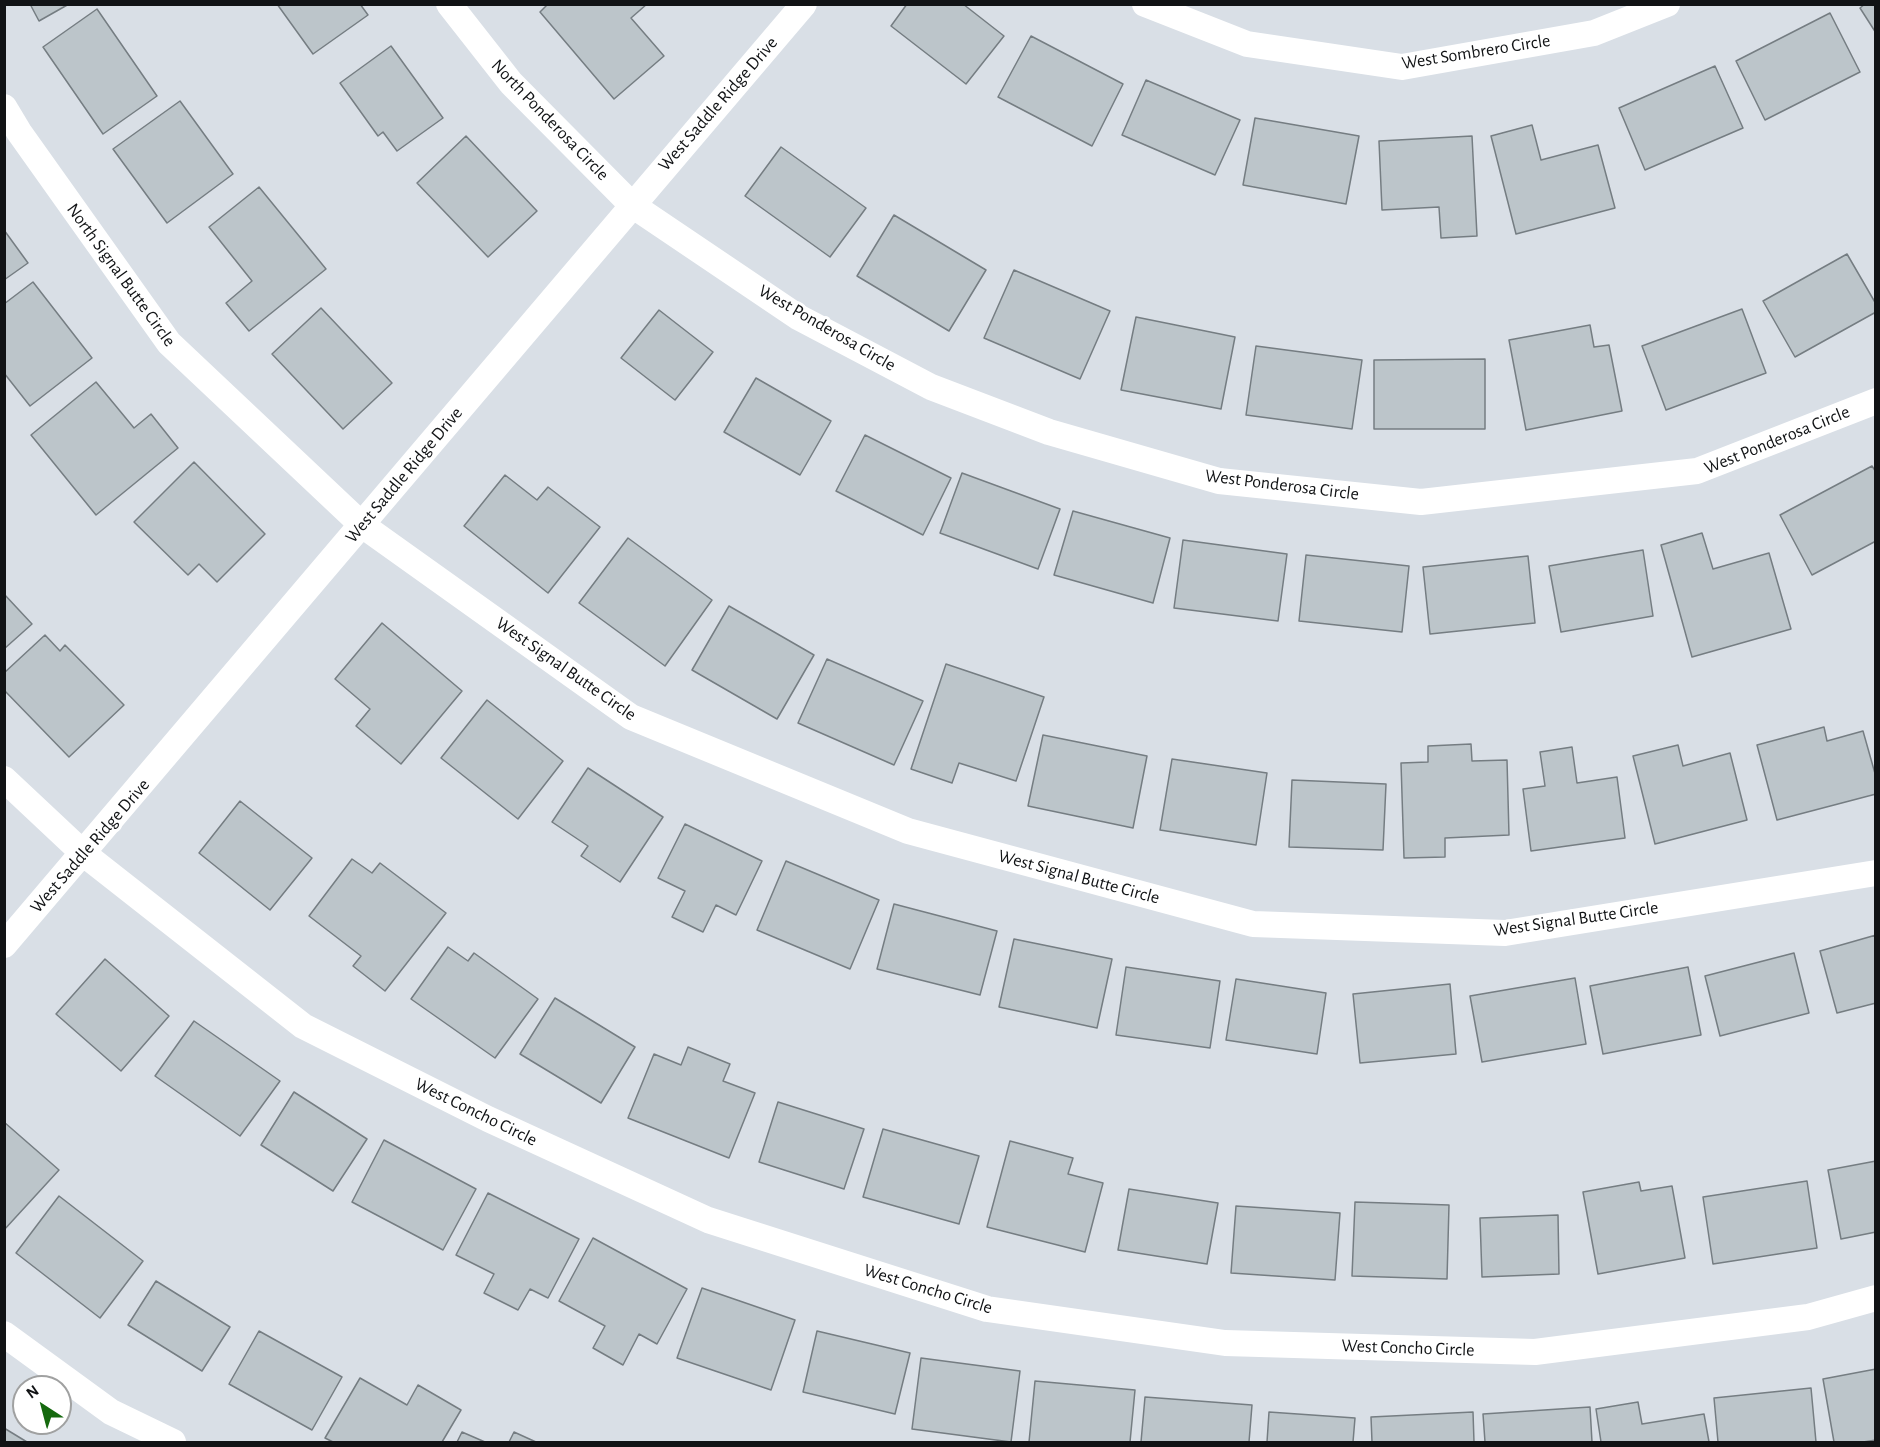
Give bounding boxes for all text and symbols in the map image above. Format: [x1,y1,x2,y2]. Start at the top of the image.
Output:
street label: West Sombrero Circle [1400,30,1552,74]
street label: West Saddle Ridge Drive [654,32,782,176]
street label: North Ponderosa Circle [487,55,613,185]
street label: North Signal Butte Circle [62,199,180,351]
street label: West Ponderosa Circle [755,280,899,376]
street label: West Ponderosa Circle [1701,401,1853,479]
street label: West Saddle Ridge Drive [341,403,467,547]
street label: West Ponderosa Circle [1204,465,1360,505]
street label: West Signal Butte Circle [492,613,640,725]
street label: West Saddle Ridge Drive [26,774,154,918]
street label: West Signal Butte Circle [996,845,1162,909]
street label: West Signal Butte Circle [1492,897,1660,941]
street label: West Concho Circle [411,1073,541,1151]
street label: West Concho Circle [861,1259,995,1319]
street label: West Concho Circle [1341,1335,1475,1361]
north arrow [12,1375,72,1435]
text: N [23,1382,42,1402]

